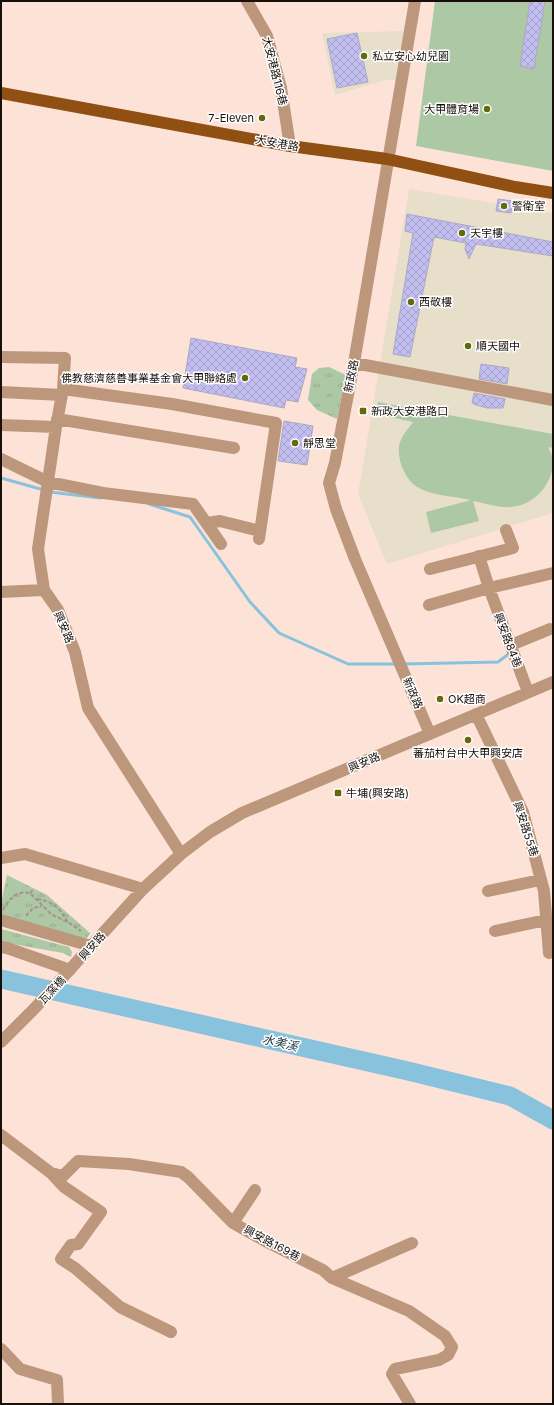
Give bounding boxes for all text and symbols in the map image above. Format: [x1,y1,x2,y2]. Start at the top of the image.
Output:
street label: 大安港路116巷 [260,35,290,107]
place label: 私立安心幼兒園 [372,49,449,63]
marker: 私立安心幼兒園 [359,51,369,61]
place label: 大甲體育場 [424,102,479,116]
marker: 大甲體育場 [482,104,492,114]
place label: 7-Eleven [208,111,254,125]
marker: 7-Eleven [257,113,267,123]
street label: 大安港路 [254,132,300,154]
place label: 警衛室 [512,199,545,213]
marker: 警衛室 [499,201,509,211]
place label: 天宇樓 [470,226,503,240]
marker: 天宇樓 [457,228,467,238]
place label: 西敬樓 [419,295,452,309]
marker: 西敬樓 [406,297,416,307]
place label: 順天國中 [476,339,520,353]
marker: 順天國中 [463,341,473,351]
street label: 新政路 [341,358,361,394]
place label: 佛教慈濟慈善事業基金會大甲聯絡處 [61,371,237,385]
marker: 佛教慈濟慈善事業基金會大甲聯絡處 [240,373,250,383]
place label: 新政大安港路口 [371,404,448,418]
marker: 新政大安港路口 [358,406,368,416]
place label: 靜思堂 [303,436,336,450]
marker: 靜思堂 [290,438,300,448]
street label: 興安路 [51,609,77,645]
street label: 興安路84巷 [491,610,525,670]
street label: 新政路 [400,675,426,711]
place label: OK超商 [448,692,486,706]
marker: OK超商 [435,694,445,704]
marker: 蕃茄村台中大甲興安店 [463,735,473,745]
place label: 蕃茄村台中大甲興安店 [413,746,523,760]
street label: 興安路 [346,749,382,775]
place label: 牛埔(興安路) [346,786,409,800]
marker: 牛埔(興安路) [333,788,343,798]
street label: 興安路55巷 [510,800,542,858]
street label: 興安路 [76,929,108,963]
street label: 瓦窯橋 [36,973,68,1007]
water label: 水美溪 [261,1031,301,1054]
street label: 興安路169巷 [241,1222,303,1264]

